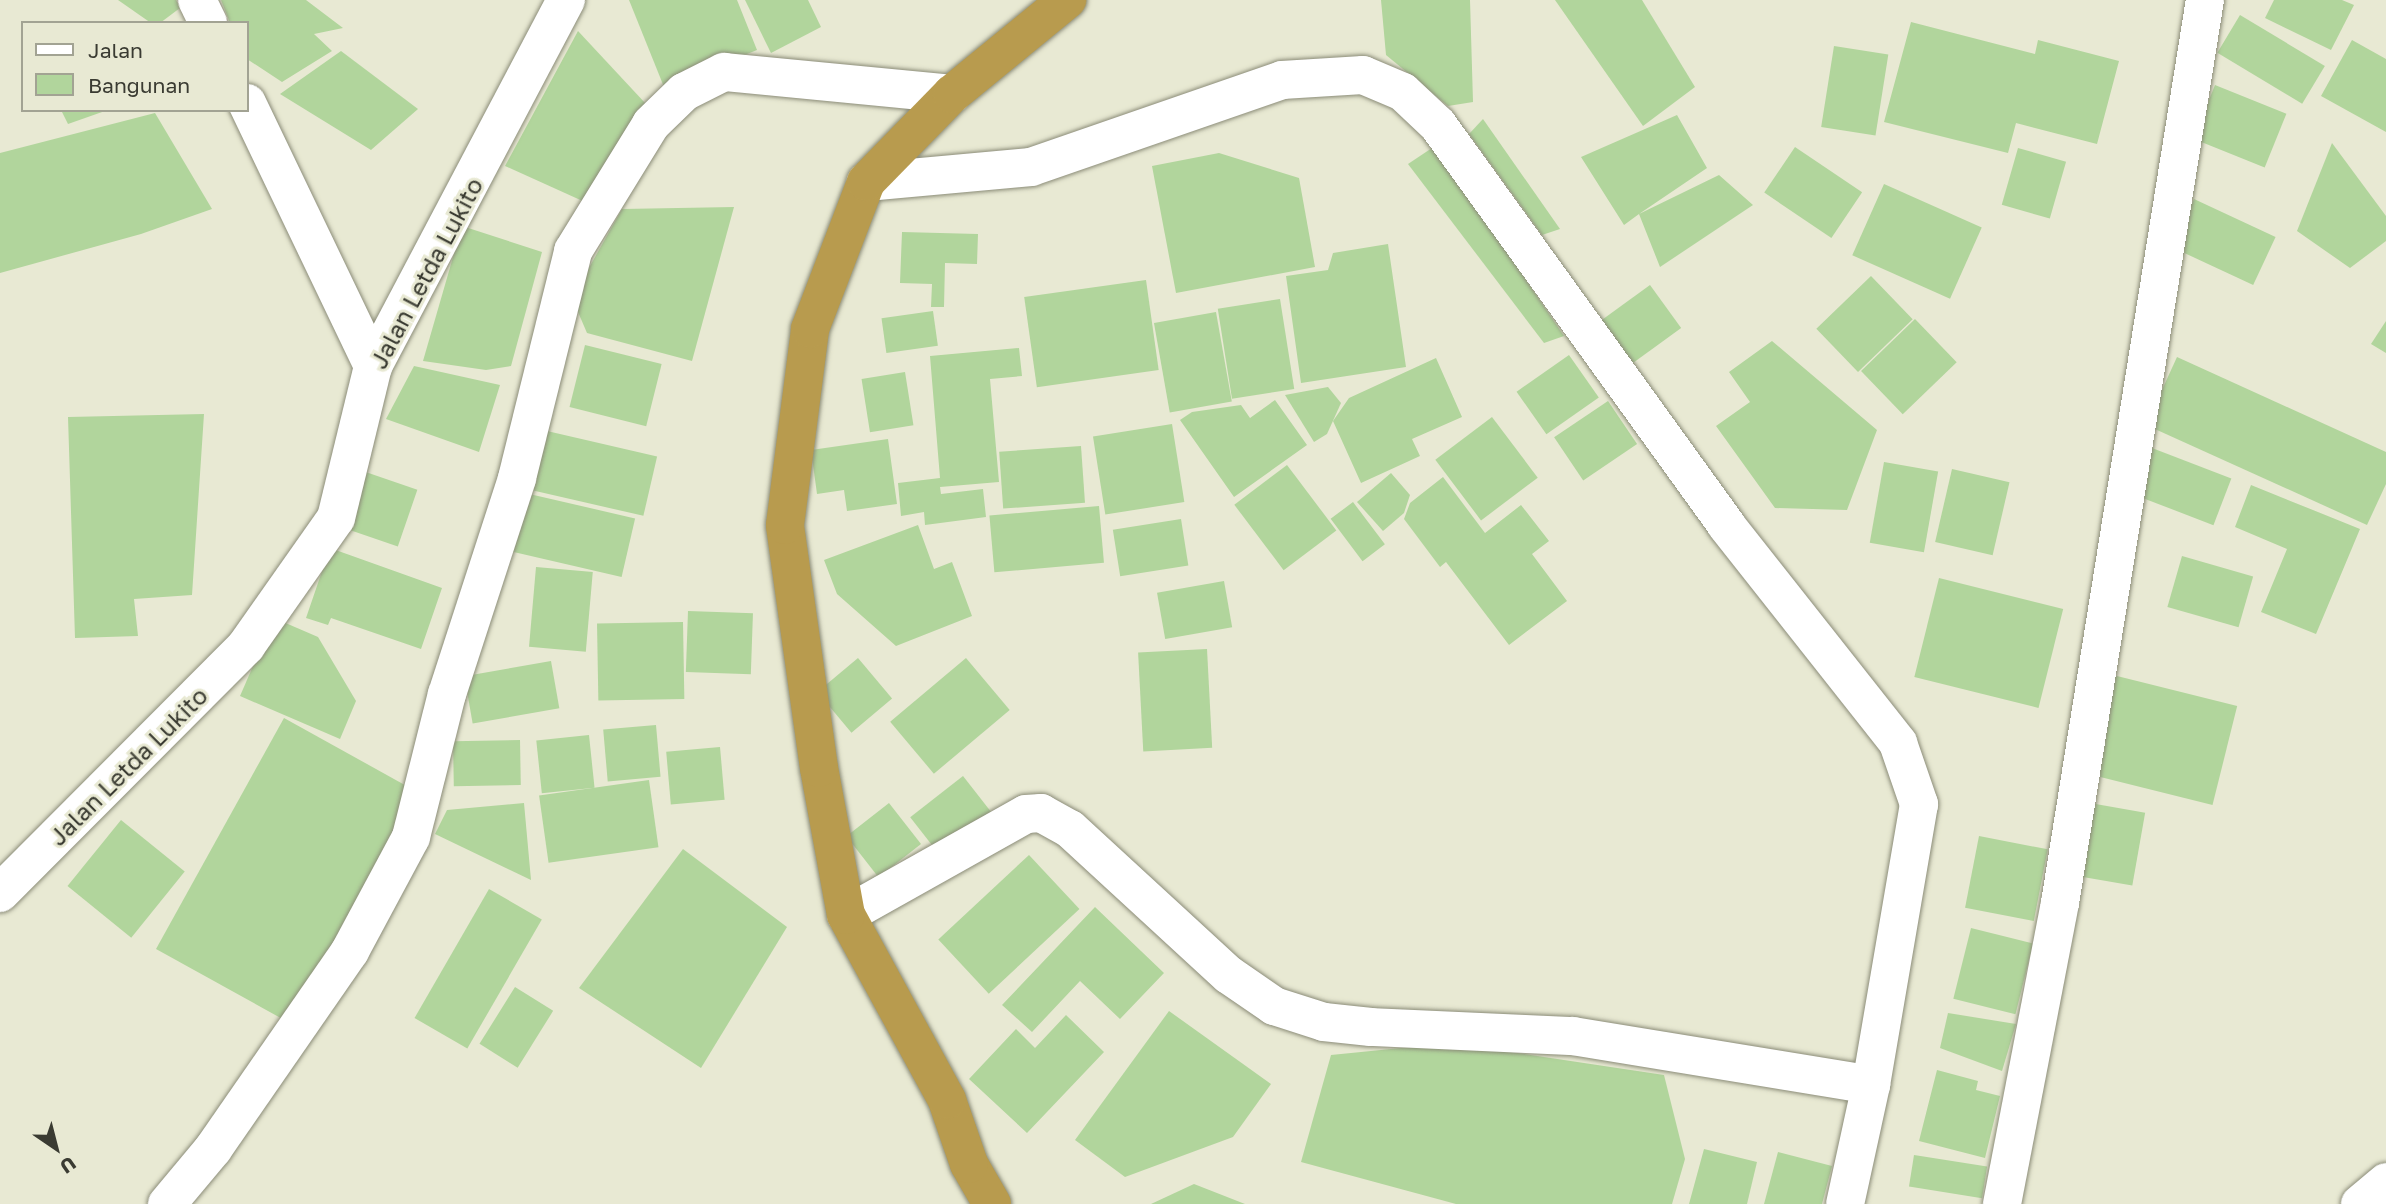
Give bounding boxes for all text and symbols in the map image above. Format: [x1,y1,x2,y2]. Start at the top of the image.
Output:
legend [21,21,248,112]
text: Jalan [88,37,143,63]
text: Bangunan [88,72,190,98]
street label: Jalan Letda Lukito [364,173,488,373]
street label: Jalan Letda Lukito [43,681,213,851]
north arrow [21,1113,91,1183]
text: U [56,1152,81,1179]

